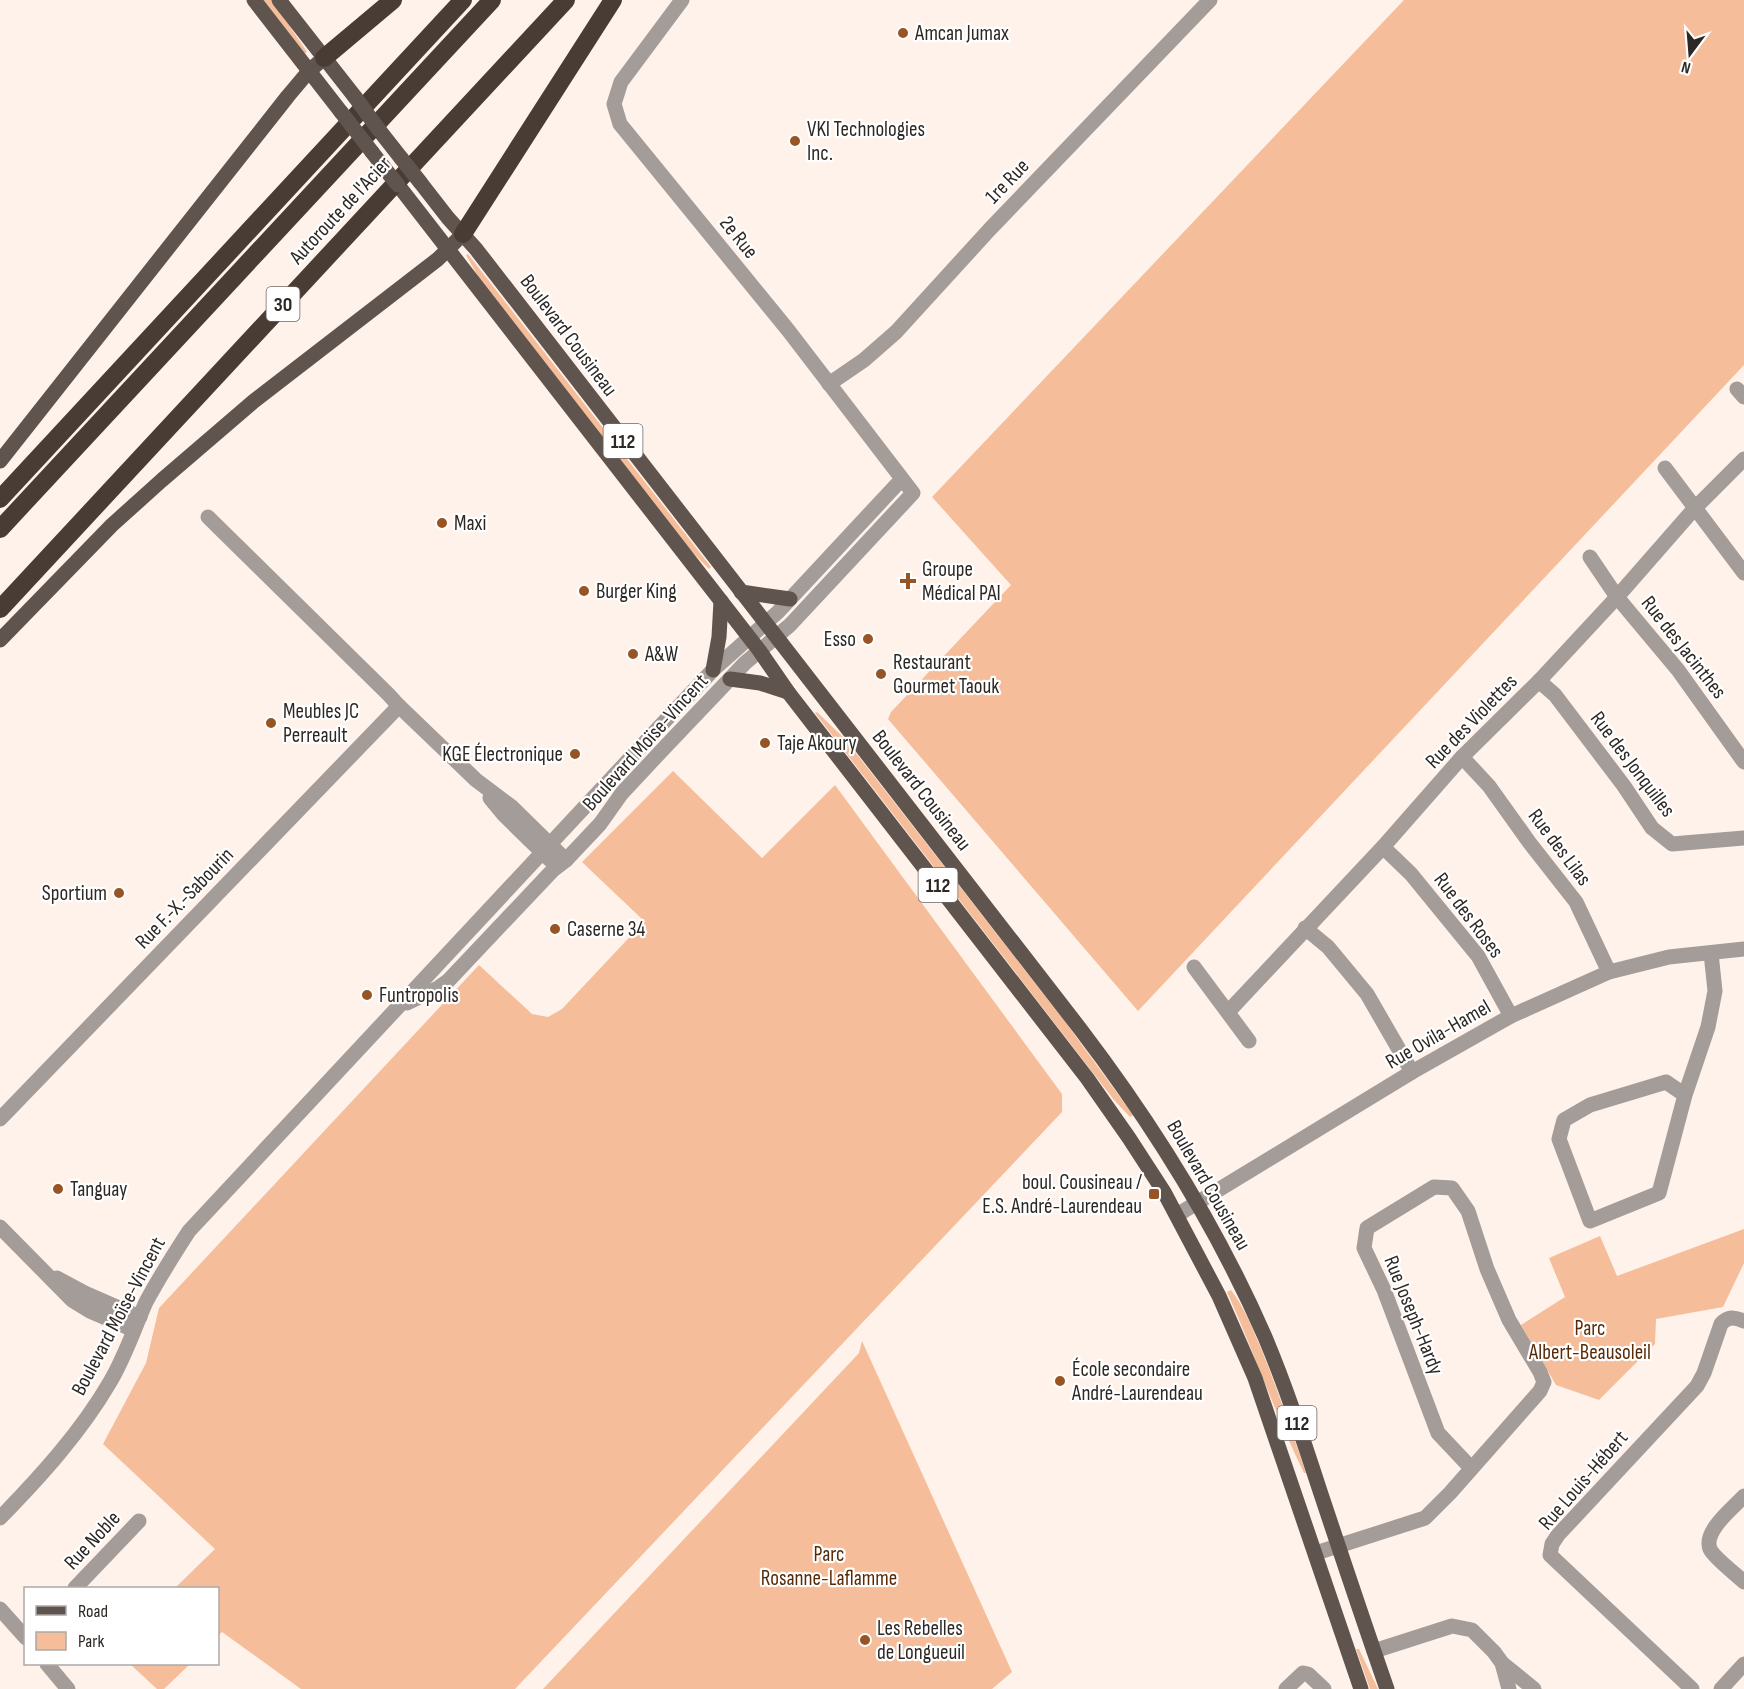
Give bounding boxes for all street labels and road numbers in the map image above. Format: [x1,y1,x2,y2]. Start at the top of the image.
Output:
street label: Autoroute de l'Acier [284,151,396,270]
street label: 1re Rue [980,154,1035,209]
street label: 2e Rue [714,211,763,264]
street label: Boulevard Cousineau [515,269,623,401]
road number: 30 [266,287,300,321]
road number: 112 [604,424,642,458]
street label: Rue des Jacinthes [1636,591,1731,704]
street label: Boulevard Moïse-Vincent [577,669,713,816]
street label: Rue des Violettes [1420,669,1522,774]
street label: Rue des Jonquilles [1585,707,1680,822]
street label: Boulevard Cousineau [867,725,976,856]
street label: Rue des Lilas [1523,804,1597,891]
street label: Rue F.-X.-Sabourin [130,843,239,954]
road number: 112 [918,868,958,902]
street label: Rue des Roses [1429,868,1509,963]
street label: Rue Ovila-Hamel [1381,994,1495,1074]
street label: Boulevard Cousineau [1161,1116,1256,1255]
street label: Boulevard Moïse-Vincent [66,1233,171,1400]
street label: Rue Joseph-Hardy [1378,1252,1449,1378]
road number: 112 [1278,1406,1316,1440]
street label: Rue Louis-Hébert [1533,1426,1633,1535]
street label: Rue Noble [59,1506,126,1575]

